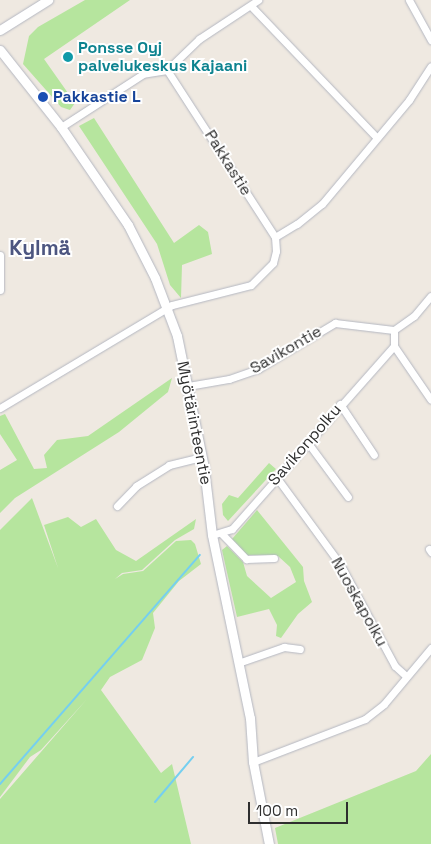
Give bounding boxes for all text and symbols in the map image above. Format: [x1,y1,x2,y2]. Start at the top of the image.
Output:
place label: Ponsse Oyj palvelukeskus Kajaani [78,38,247,76]
marker: Ponsse Oyj palvelukeskus Kajaani [62,51,74,63]
place label: Pakkastie L [53,87,141,107]
marker: Pakkastie L [37,91,49,103]
street label: Pakkastie [200,127,256,199]
district label: Kylmä [9,235,71,261]
street label: Savikontie [247,322,325,378]
street label: Myötärinteentie [173,360,215,486]
street label: Savikonpolku [264,400,346,490]
street label: Nuoskapolku [327,554,391,650]
scale bar [251,792,351,824]
text: 100 m [256,801,298,820]

